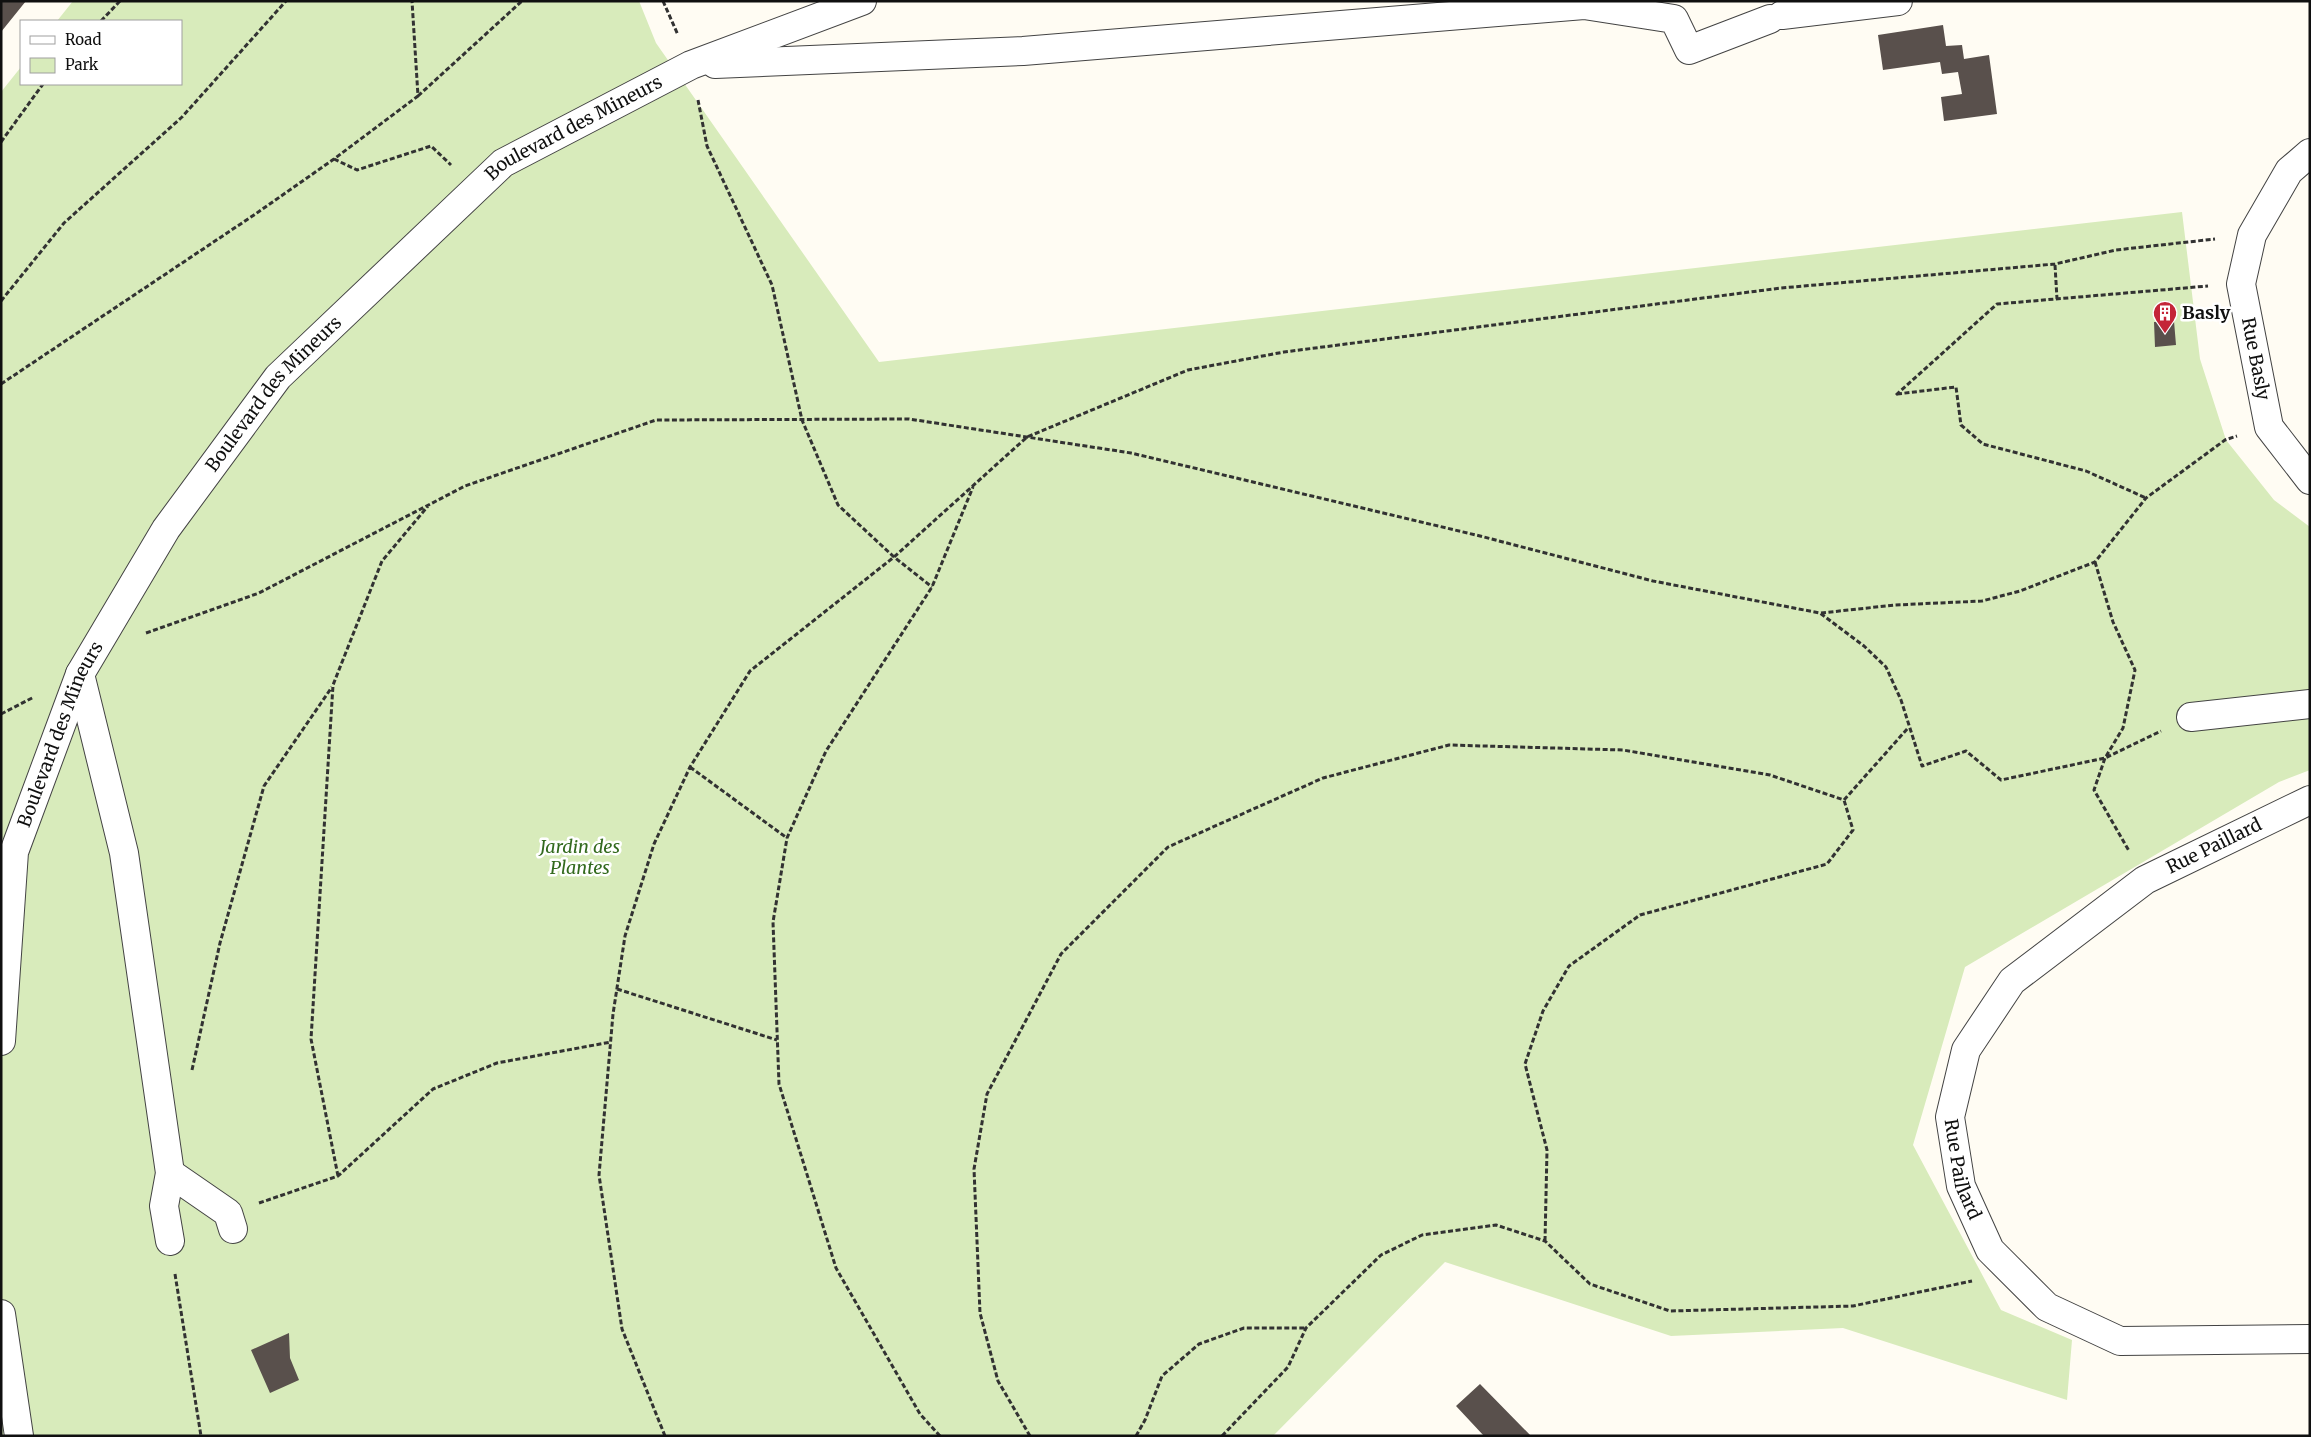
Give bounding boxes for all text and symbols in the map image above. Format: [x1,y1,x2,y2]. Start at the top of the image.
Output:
legend [20,20,182,85]
text: Road [65,30,101,49]
text: Park [65,55,99,74]
street label: Boulevard des Mineurs [480,70,666,185]
building icon: Basly [2152,300,2178,334]
place label: Basly [2182,301,2231,324]
street label: Boulevard des Mineurs [200,311,346,476]
street label: Rue Basly [2237,315,2276,403]
street label: Boulevard des Mineurs [12,637,108,830]
street label: Rue Paillard [2162,813,2265,879]
park label: Jardin des Plantes [538,835,620,879]
street label: Rue Paillard [1939,1117,1987,1223]

